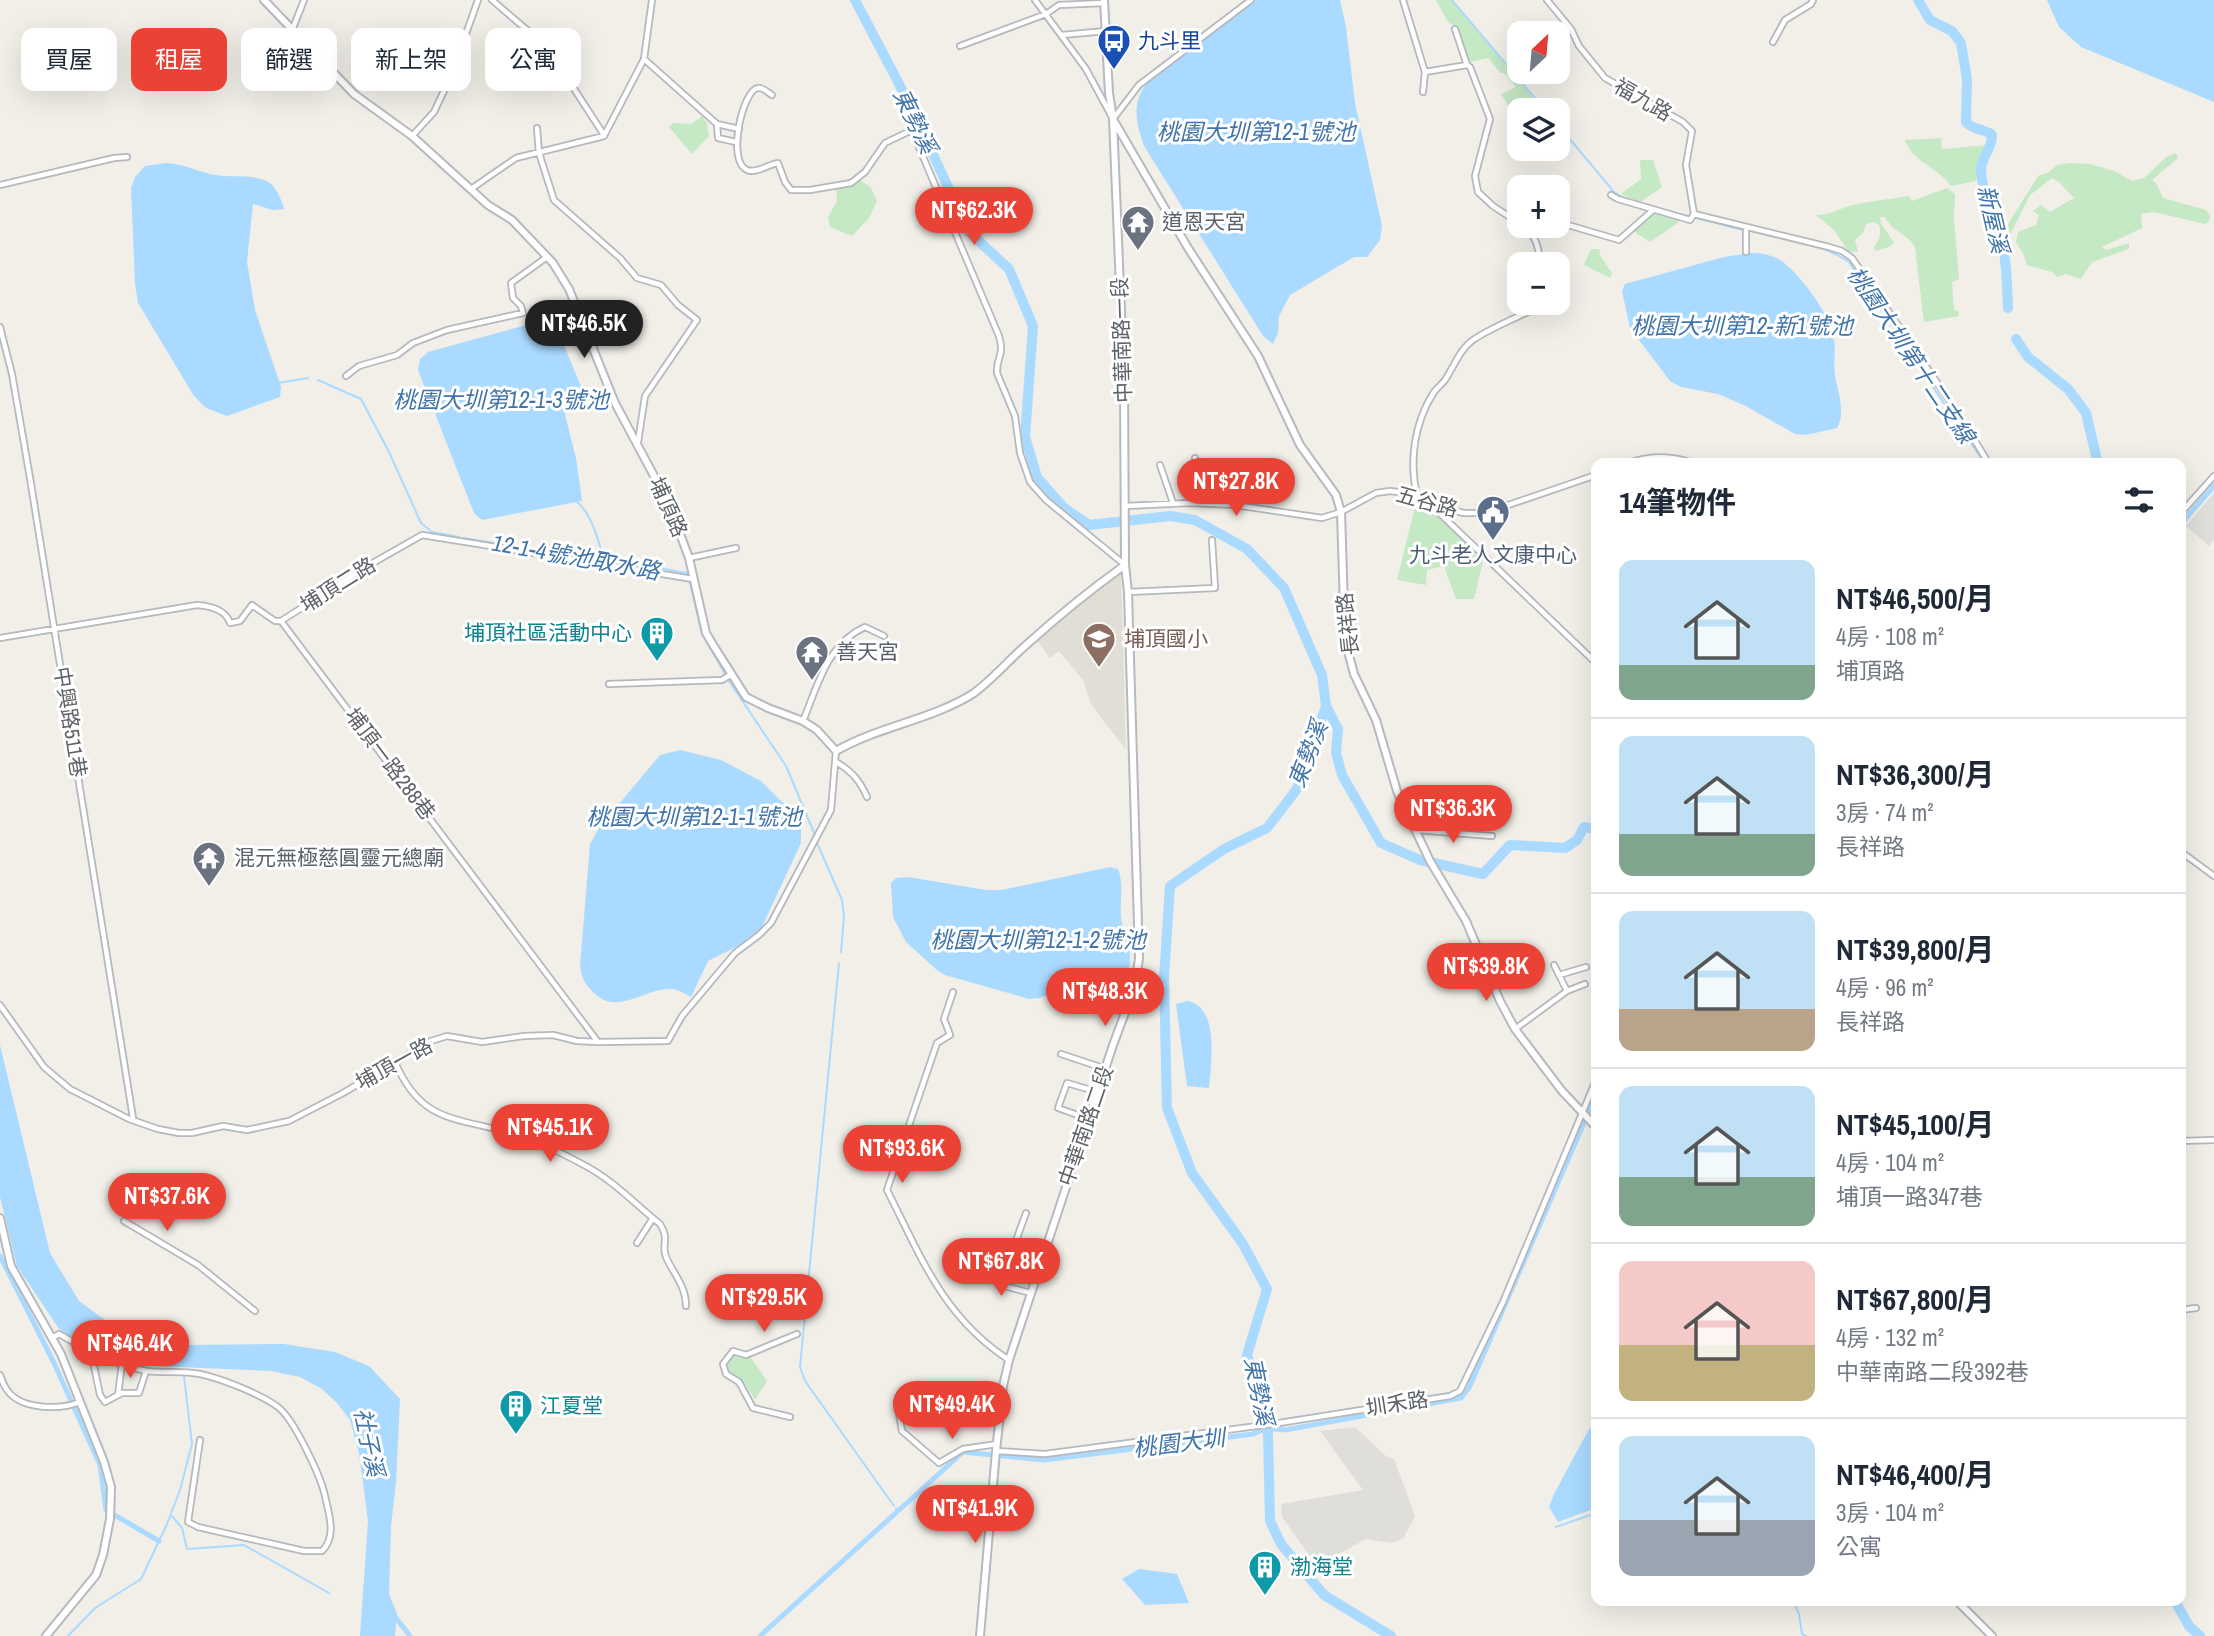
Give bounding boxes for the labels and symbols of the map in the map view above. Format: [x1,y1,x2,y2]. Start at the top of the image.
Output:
north arrow [1507,21,1570,84]
bus stop icon: 九斗里 [1095,22,1133,71]
place label: 九斗里 [1138,26,1201,55]
street label: 福九路 [1609,71,1678,128]
water label: 東勢溪 [886,83,946,161]
water label: 桃園大圳第12-1號池 [1157,116,1357,147]
water label: 新屋溪 [1971,182,2017,259]
pin: NT$62.3K [902,188,1046,247]
temple icon: 道恩天宮 [1119,203,1157,252]
place label: 道恩天宮 [1162,207,1246,236]
water label: 桃園大圳第十二支線 [1841,260,1984,452]
street label: 中華南路一段 [1105,277,1138,403]
pin: NT$46.5K [512,300,656,360]
water label: 桃園大圳第12-新1號池 [1631,310,1855,341]
water label: 桃園大圳第12-1-3號池 [393,384,611,415]
pin: NT$27.8K [1164,458,1308,518]
street label: 埔頂路 [642,472,695,541]
street label: 五谷路 [1393,479,1461,524]
public building icon: 九斗老人文康中心 [1474,493,1512,542]
water label: 12-1-4號池取水路 [490,527,664,587]
place label: 九斗老人文康中心 [1409,540,1577,569]
street label: 埔頂二路 [294,550,381,619]
street label: 長祥路 [1330,591,1365,657]
building icon: 埔頂社區活動中心 [638,614,676,663]
place label: 埔頂社區活動中心 [464,618,632,647]
school or university icon: 埔頂國小 [1080,620,1118,669]
place label: 埔頂國小 [1124,624,1208,653]
temple icon: 善天宮 [793,633,831,682]
place label: 善天宮 [836,637,899,666]
street label: 中興路511巷 [47,665,94,779]
street label: 埔頂一路288巷 [339,702,442,826]
water label: 東勢溪 [1281,713,1335,792]
pin: NT$36.3K [1381,786,1525,845]
water label: 桃園大圳第12-1-1號池 [586,801,804,832]
temple icon: 混元無極慈圓靈元總廟 [190,839,228,888]
place label: 混元無極慈圓靈元總廟 [234,843,444,872]
water label: 桃園大圳第12-1-2號池 [930,924,1148,955]
pin: NT$39.8K [1414,944,1558,1003]
pin: NT$48.3K [1033,968,1177,1028]
street label: 埔頂一路 [350,1031,438,1097]
street label: 中華南路二段 [1051,1062,1120,1190]
pin: NT$45.1K [478,1104,622,1164]
pin: NT$93.6K [830,1126,974,1185]
pin: NT$37.6K [95,1174,239,1233]
pin: NT$67.8K [929,1238,1073,1298]
pin: NT$29.5K [692,1274,836,1334]
pin: NT$46.4K [58,1320,202,1380]
water label: 東勢溪 [1238,1354,1282,1431]
pin: NT$49.4K [880,1382,1024,1441]
street label: 圳禾路 [1364,1384,1430,1423]
building icon: 江夏堂 [497,1387,535,1436]
place label: 江夏堂 [540,1391,603,1420]
water label: 社子溪 [347,1405,392,1482]
water label: 桃園大圳 [1131,1421,1229,1463]
pin: NT$41.9K [903,1486,1047,1545]
building icon: 渤海堂 [1246,1548,1284,1597]
place label: 渤海堂 [1290,1552,1353,1581]

